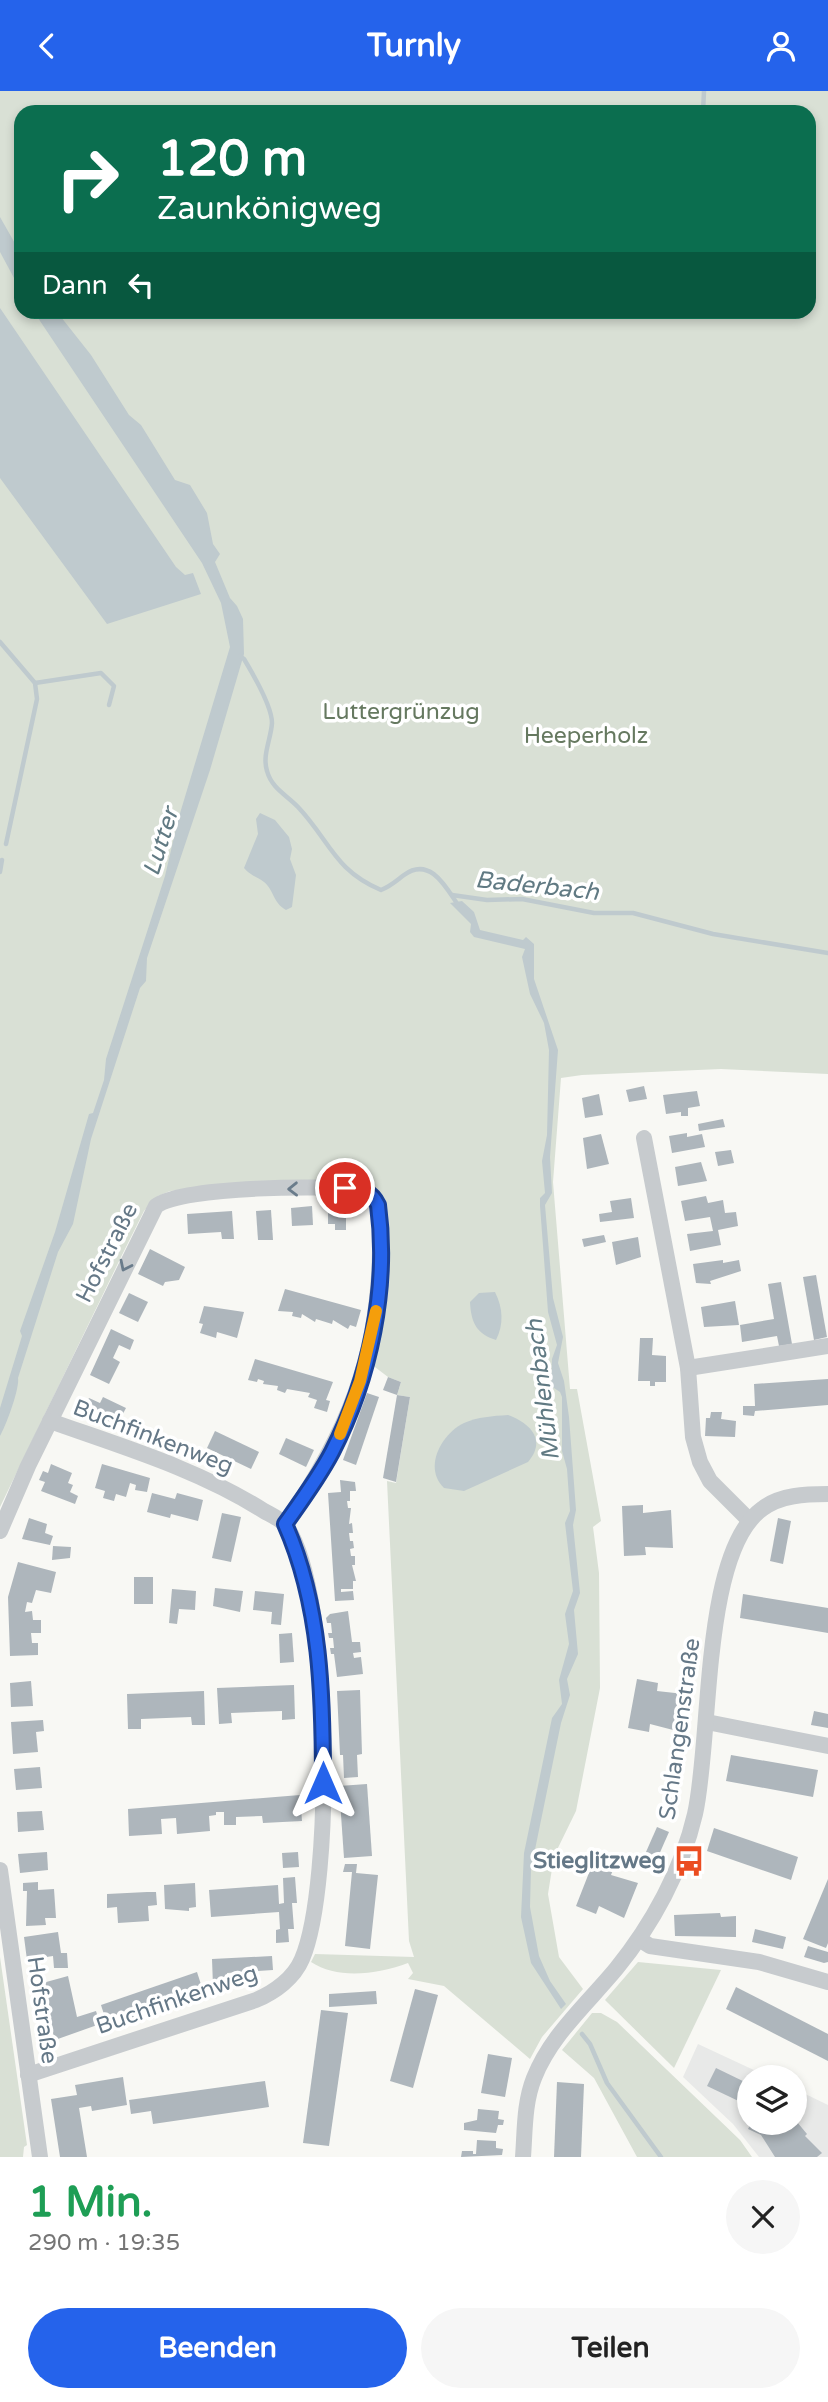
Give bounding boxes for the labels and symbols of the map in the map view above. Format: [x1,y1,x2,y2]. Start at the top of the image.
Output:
park label: Luttergrünzug [322,698,480,726]
park label: Heeperholz [524,722,648,750]
water label: Lutter [137,802,186,879]
water label: Baderbach [474,865,602,907]
pin [315,1158,375,1218]
one-way arrow [287,1182,298,1197]
street label: Hofstraße [70,1198,144,1308]
one-way arrow [119,1259,133,1271]
water label: Mühlenbach [520,1316,566,1462]
street label: Buchfinkenweg [69,1394,237,1480]
street label: Schlangenstraße [653,1636,707,1822]
position arrow [286,1746,360,1820]
bus stop icon: Stieglitzweg [672,1844,706,1878]
place label: Stieglitzweg [533,1847,666,1875]
street label: Hofstraße [21,1954,63,2066]
street label: Buchfinkenweg [92,1959,262,2041]

